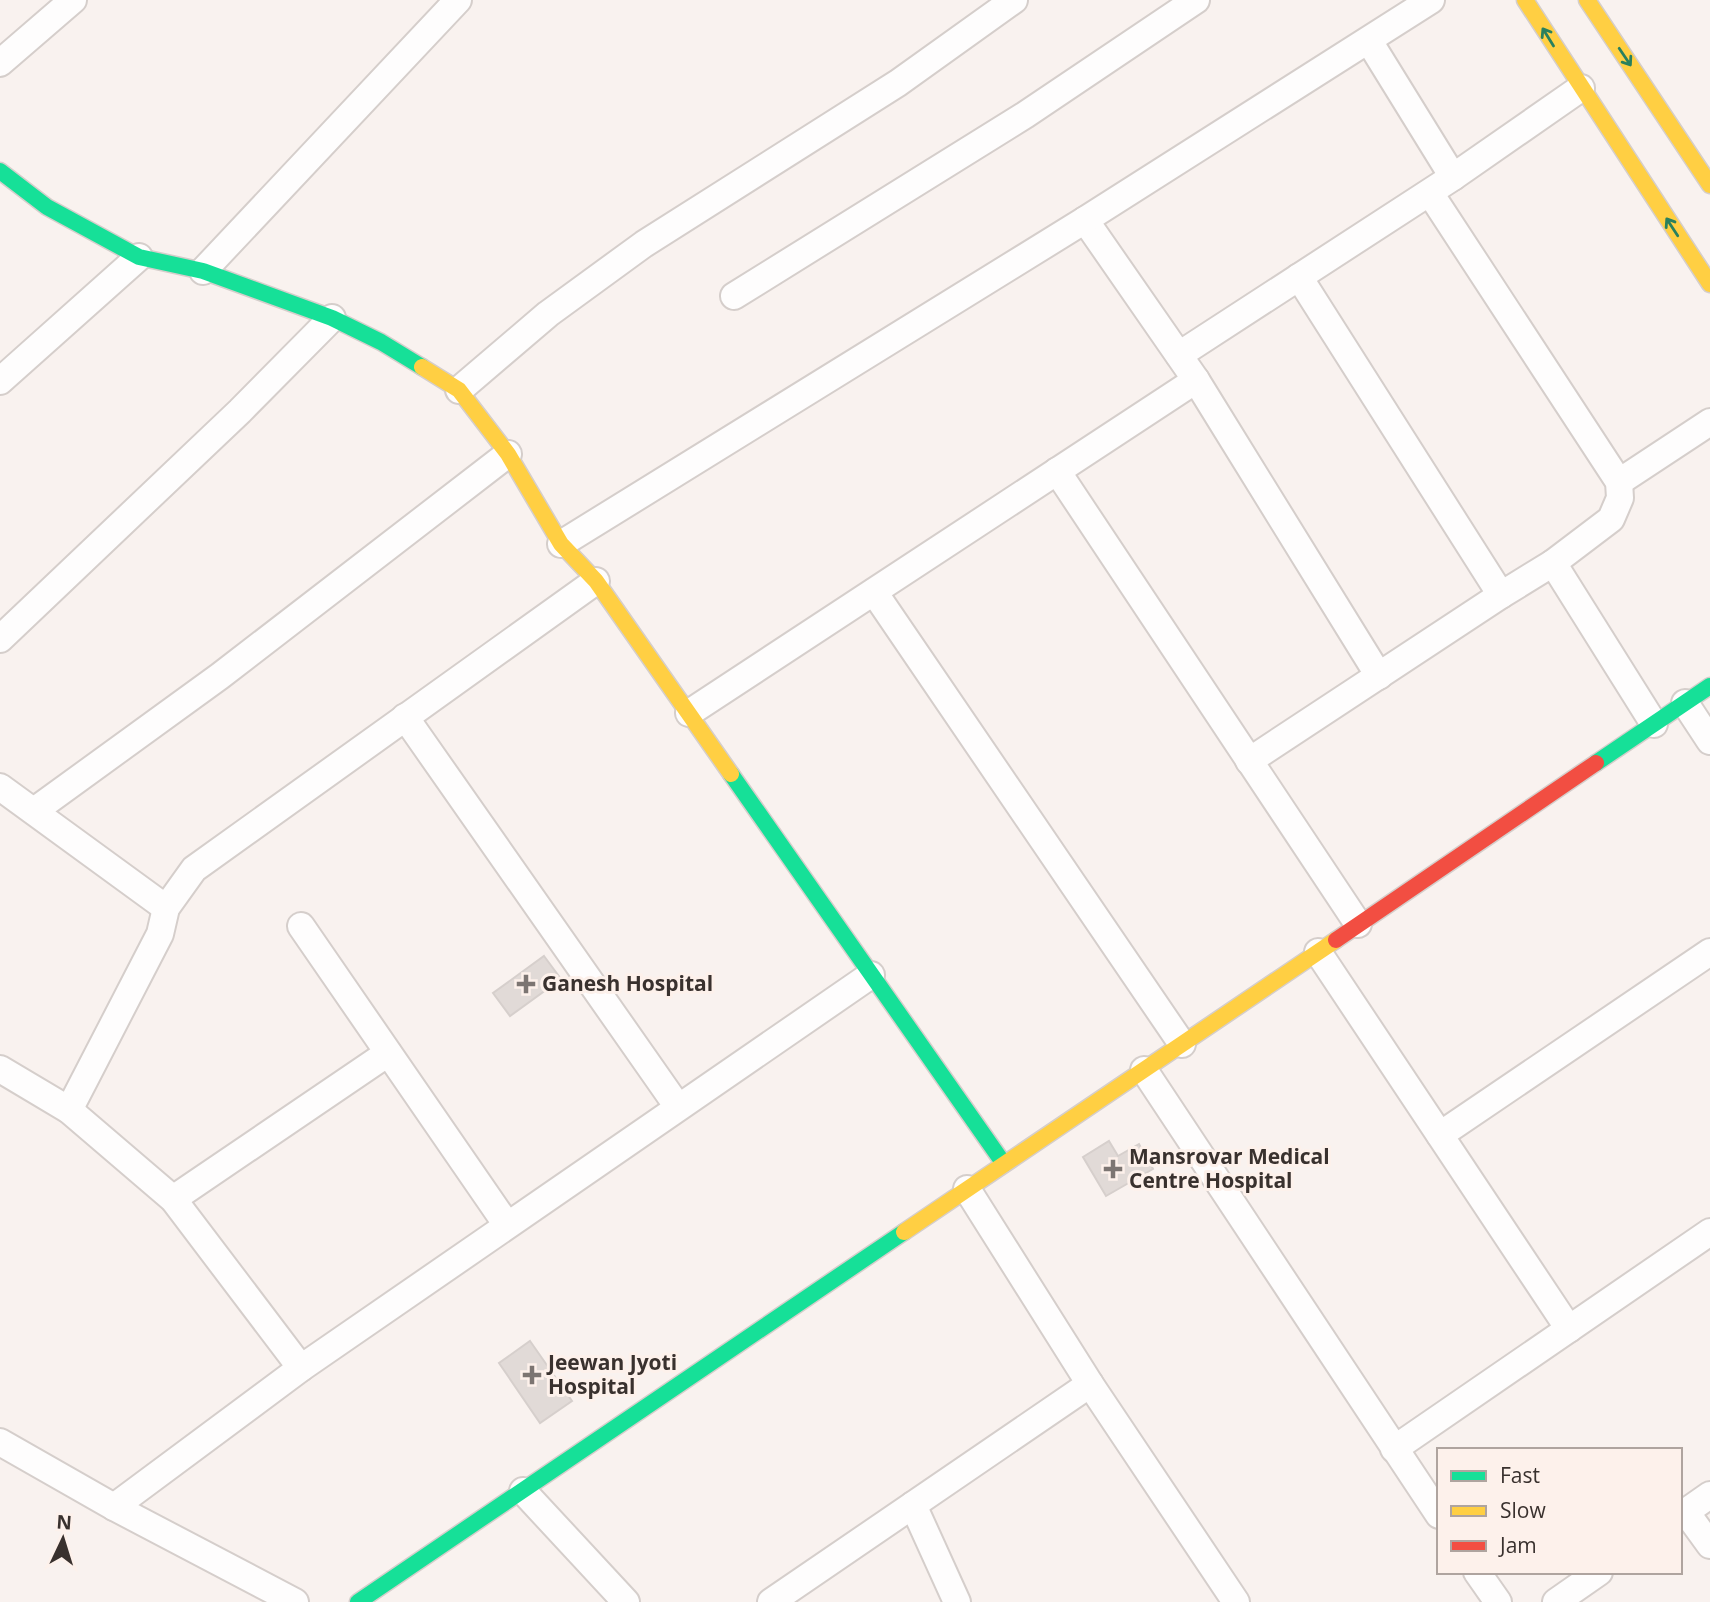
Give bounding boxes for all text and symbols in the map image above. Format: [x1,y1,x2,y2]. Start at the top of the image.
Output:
one-way arrow [1541,27,1555,47]
one-way arrow [1618,47,1632,66]
one-way arrow [1665,218,1680,237]
place label: Ganesh Hospital [542,969,713,997]
marker: Ganesh Hospital [516,974,536,994]
place label: Mansrovar Medical Centre Hospital [1129,1142,1330,1194]
marker: Mansrovar Medical Centre Hospital [1103,1159,1123,1179]
place label: Jeewan Jyoti Hospital [546,1348,677,1400]
marker: Jeewan Jyoti Hospital [522,1365,542,1385]
legend [1437,1448,1682,1574]
text: Fast [1500,1461,1540,1489]
text: Slow [1500,1496,1546,1524]
north arrow [28,1504,98,1574]
text: N [56,1509,73,1536]
text: Jam [1498,1531,1537,1559]

